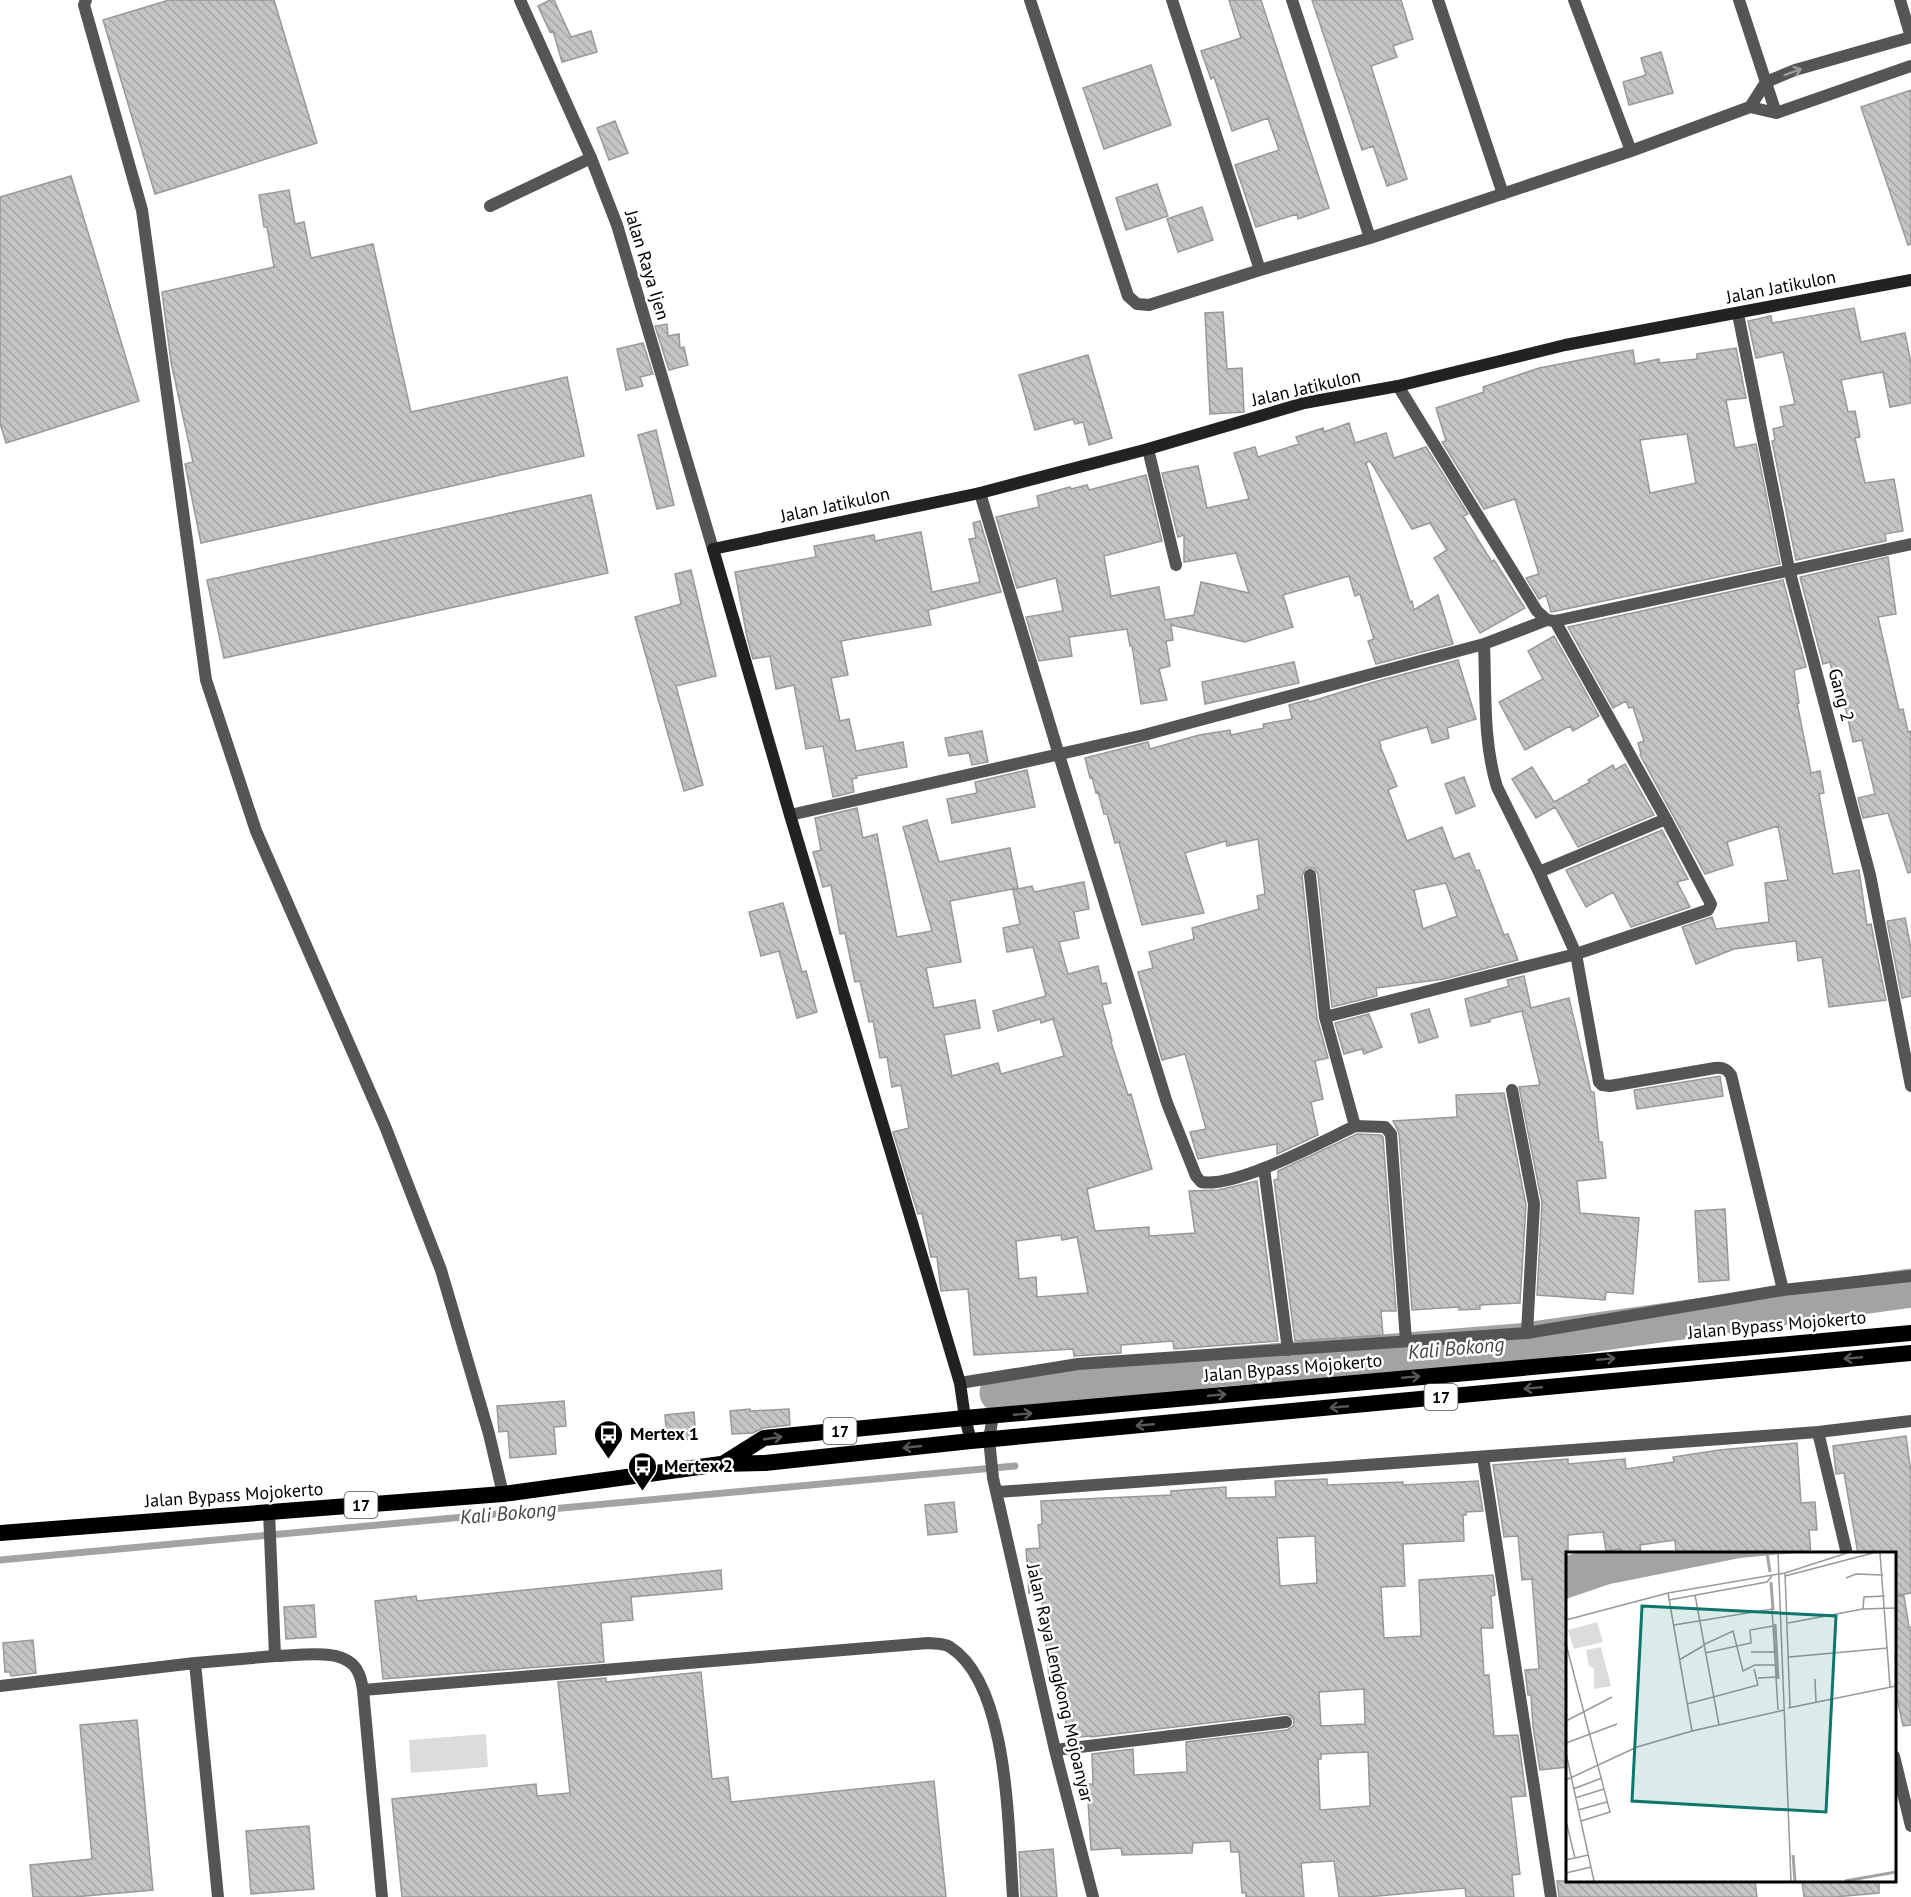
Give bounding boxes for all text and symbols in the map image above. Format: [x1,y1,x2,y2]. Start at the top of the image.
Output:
one-way arrow [1783,65,1802,76]
street label: Jalan Raya Ijen [620,206,675,323]
street label: Jalan Jatikulon [1723,265,1838,309]
street label: Jalan Jatikulon [1248,364,1363,411]
street label: Jalan Jatikulon [777,482,892,528]
street label: Gang 2 [1823,666,1860,724]
street label: Jalan Bypass Mojokerto [1686,1305,1867,1344]
water label: Kali Bokong [1407,1331,1505,1365]
street label: Jalan Bypass Mojokerto [1202,1348,1383,1387]
one-way arrow [1595,1353,1615,1364]
one-way arrow [1843,1353,1863,1364]
one-way arrow [1401,1371,1421,1382]
one-way arrow [1524,1383,1544,1394]
road number: 17 [1424,1384,1458,1410]
one-way arrow [1207,1389,1227,1400]
one-way arrow [1330,1402,1349,1413]
one-way arrow [1013,1408,1033,1419]
bus stop icon: Mertex 1 [593,1418,625,1460]
road number: 17 [824,1418,856,1444]
one-way arrow [1135,1420,1155,1431]
place label: Mertex 1 [630,1422,699,1445]
one-way arrow [762,1432,782,1443]
one-way arrow [903,1442,923,1453]
bus stop icon: Mertex 2 [627,1450,659,1492]
place label: Mertex 2 [664,1454,733,1477]
street label: Jalan Bypass Mojokerto [143,1477,324,1512]
road number: 17 [344,1492,378,1518]
water label: Kali Bokong [459,1496,557,1530]
inset map [1566,1552,1896,1882]
street label: Jalan Raya Lengkong Mojoanyar [1022,1560,1099,1805]

